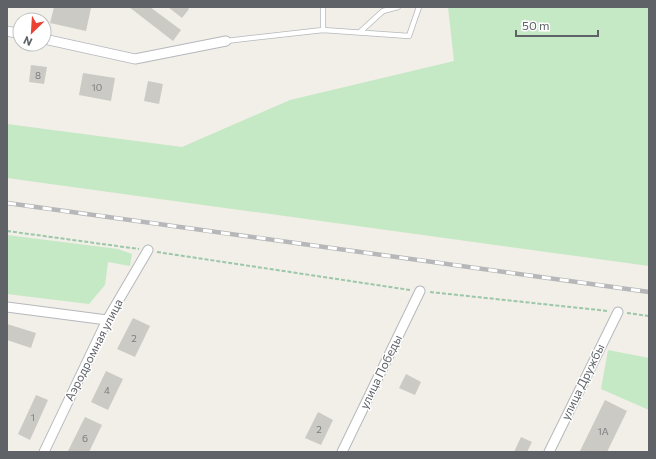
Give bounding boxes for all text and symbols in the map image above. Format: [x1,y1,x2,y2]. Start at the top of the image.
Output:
north arrow [12,12,52,52]
scale bar [516,12,598,38]
text: 50 m [522,18,550,32]
text: N [21,34,34,49]
house number: 8 [35,69,41,81]
house number: 10 [92,81,102,93]
street label: Аэродромная улица [61,296,125,403]
house number: 2 [131,332,137,344]
street label: улица Победы [356,332,404,411]
street label: улица Дружбы [558,341,607,422]
house number: 4 [104,384,110,396]
house number: 1 [31,411,35,423]
house number: 2 [316,423,322,435]
house number: 1А [597,425,609,437]
house number: 6 [82,432,88,444]

